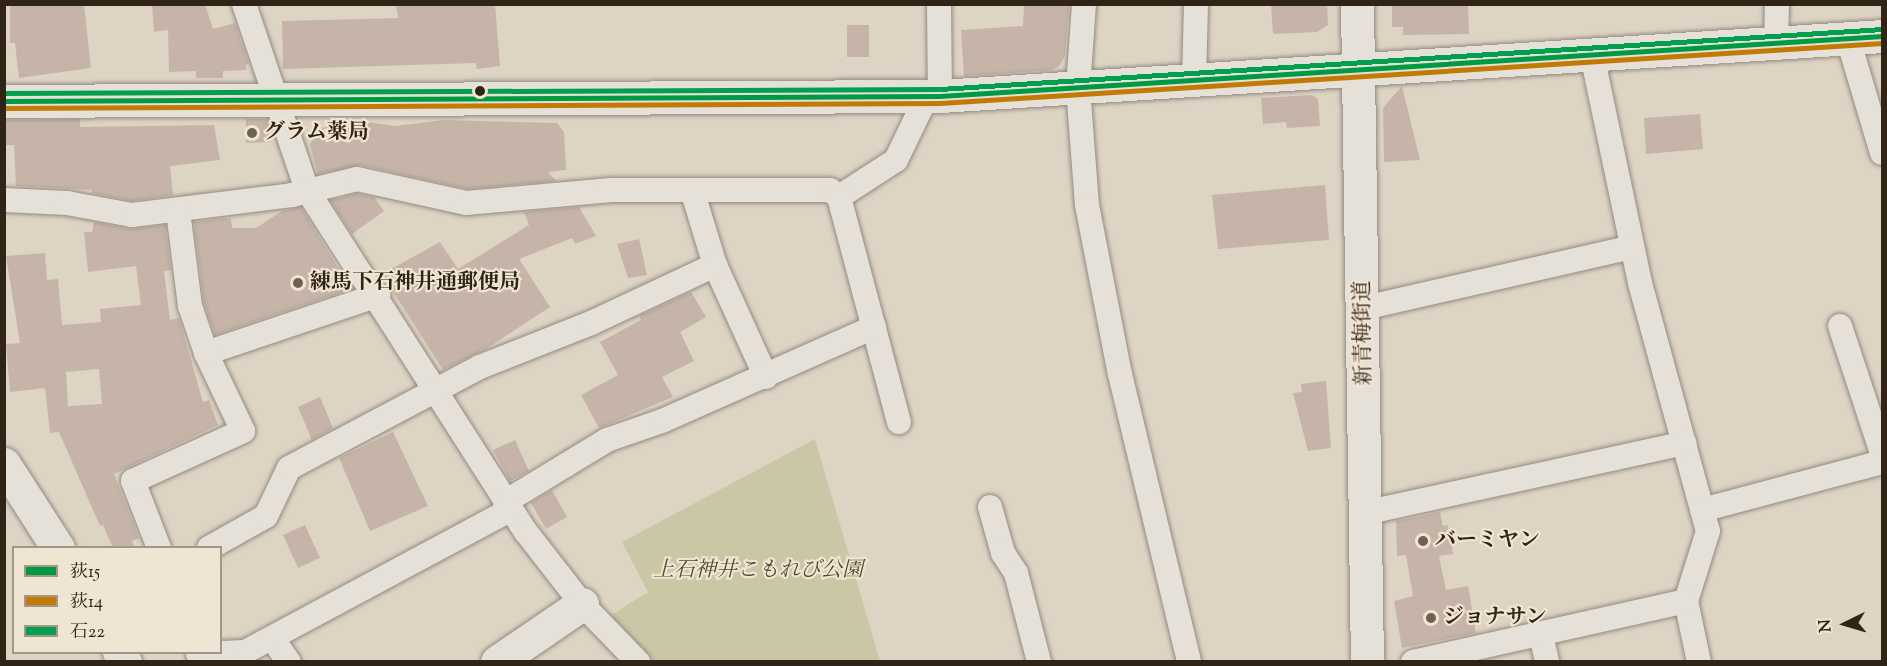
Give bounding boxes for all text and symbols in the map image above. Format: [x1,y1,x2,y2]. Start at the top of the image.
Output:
unlabelled marker [474,85,486,97]
place label: グラム薬局 [264,120,369,146]
marker: グラム薬局 [245,126,259,140]
place label: 練馬下石神井通郵便局 [310,270,520,296]
marker: 練馬下石神井通郵便局 [291,276,305,290]
street label: 新青梅街道 [1350,280,1378,386]
place label: バーミヤン [1435,528,1540,554]
marker: バーミヤン [1416,534,1430,548]
legend [12,546,222,654]
park label: 上石神井こもれび公園 [653,558,863,584]
text: 荻15 [70,560,100,586]
text: 荻14 [70,590,103,616]
north arrow [1815,594,1875,654]
place label: ジョナサン [1443,605,1548,631]
marker: ジョナサン [1424,611,1438,625]
text: N [1815,618,1839,633]
text: 石22 [70,620,105,646]

